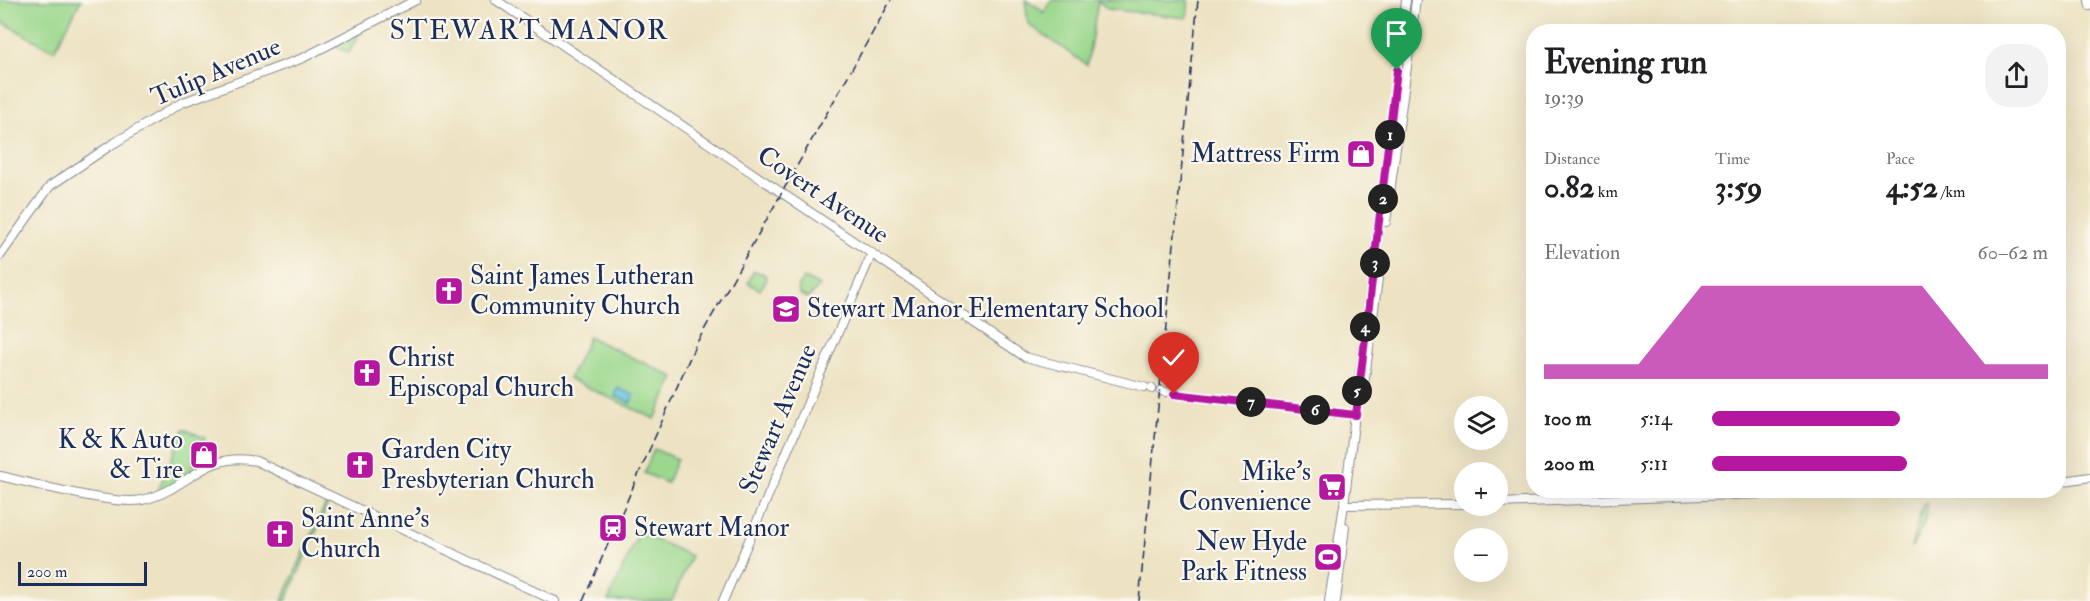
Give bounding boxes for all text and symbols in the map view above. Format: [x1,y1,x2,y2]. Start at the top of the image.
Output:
pin [1371,8,1422,70]
district label: STEWART MANOR [390,13,668,48]
icon: arrive [1380,17,1413,50]
street label: Tulip Avenue [146,30,286,115]
text: Evening run [1544,42,1707,83]
button: share [1985,44,2048,107]
text: 19:39 [1544,85,1584,110]
pin: 1 [1375,120,1405,150]
text: 1 [1387,125,1393,145]
place label: Mattress Firm [1191,138,1340,170]
shop icon: Mattress Firm [1345,138,1377,170]
street label: Covert Avenue [751,139,895,251]
text: Distance [1544,149,1600,169]
text: Time [1715,149,1750,169]
text: Pace [1886,149,1915,169]
text: 0.82 [1544,169,1595,206]
text: 3:59 [1715,169,1763,206]
text: 4:52 [1886,169,1938,206]
text: km [1595,182,1618,202]
text: /km [1938,182,1965,202]
pin: 2 [1368,184,1398,214]
text: 2 [1379,189,1387,209]
text: Elevation [1544,240,1620,265]
text: 60–62 m [1978,240,2048,265]
pin: 3 [1360,248,1390,278]
text: 3 [1372,253,1378,273]
place label: Saint James Lutheran Community Church [470,260,694,322]
church icon: Saint James Lutheran Community Church [433,275,465,307]
school or university icon: Stewart Manor Elementary School [770,293,802,325]
place label: Stewart Manor Elementary School [807,293,1164,325]
pin: 4 [1350,312,1380,342]
text: 4 [1361,317,1369,337]
pin [1148,332,1199,394]
street label: Stewart Avenue [732,339,824,499]
icon: check [1157,341,1190,374]
place label: Christ Episcopal Church [388,342,574,405]
church icon: Christ Episcopal Church [351,357,383,389]
pin: 5 [1342,376,1372,406]
text: 5 [1353,381,1361,401]
pin: 7 [1236,387,1266,417]
text: 7 [1247,392,1255,412]
pin: 6 [1300,395,1330,425]
map controls [1454,396,1508,582]
button: layers [1454,396,1508,450]
text: 6 [1311,400,1319,420]
text: 100 m [1544,406,1591,431]
text: 5:14 [1640,406,1672,431]
place label: K & K Auto & Tire [58,424,183,486]
place label: Garden City Presbyterian Church [381,434,595,496]
shop icon: K & K Auto & Tire [188,439,220,471]
church icon: Garden City Presbyterian Church [344,449,376,481]
text: 200 m [1544,451,1594,476]
text: 5:11 [1640,451,1668,476]
place label: Mike's Convenience [1179,456,1311,518]
button: + [1454,462,1508,516]
supermarket icon: Mike's Convenience [1316,471,1348,503]
place label: Saint Anne's Church [301,503,430,565]
station icon: Stewart Manor [597,512,629,544]
place label: Stewart Manor [634,512,790,544]
church icon: Saint Anne's Church [264,518,296,550]
place label: New Hyde Park Fitness [1181,526,1307,588]
button: − [1454,528,1508,582]
sports icon: New Hyde Park Fitness [1312,541,1344,573]
scale bar [18,559,147,586]
text: 200 m [27,562,67,582]

